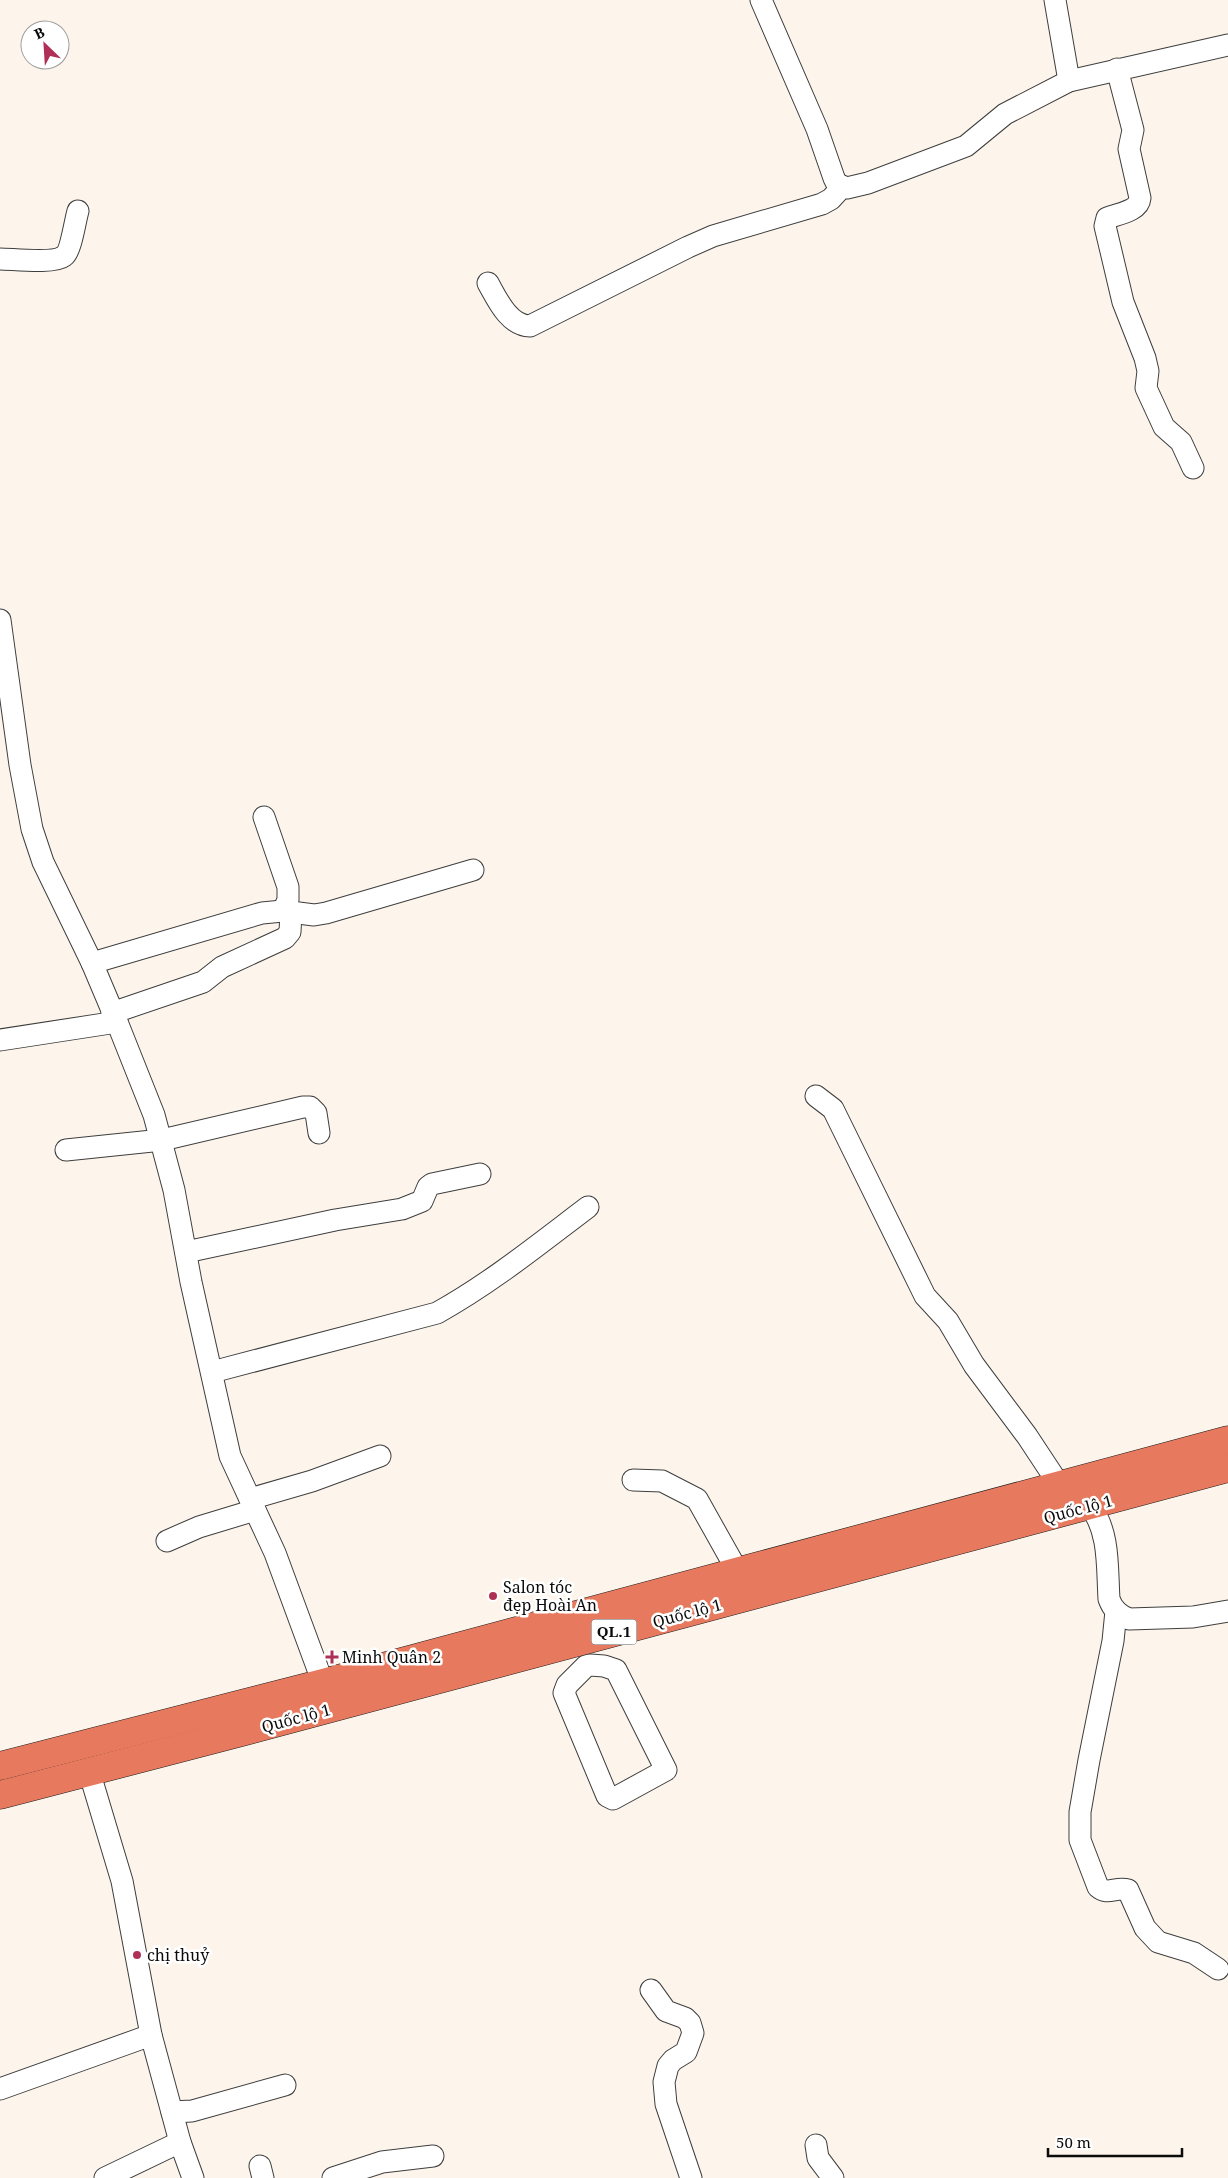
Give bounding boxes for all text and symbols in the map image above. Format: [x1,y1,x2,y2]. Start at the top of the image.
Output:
north arrow [20,20,70,70]
text: B [31,22,48,43]
street label: Quốc lộ 1 [1041,1489,1115,1529]
place label: Salon tóc đẹp Hoài An [503,1576,597,1616]
marker: Salon tóc đẹp Hoài An [487,1590,499,1602]
street label: Quốc lộ 1 [650,1593,724,1633]
road number: QL.1 [592,1620,636,1644]
place label: Minh Quân 2 [342,1646,441,1668]
marker: Minh Quân 2 [326,1651,338,1663]
street label: Quốc lộ 1 [259,1698,333,1738]
place label: chị thuỷ [147,1944,210,1966]
marker: chị thuỷ [131,1949,143,1961]
scale bar [1048,2126,1182,2158]
text: 50 m [1056,2132,1091,2152]

